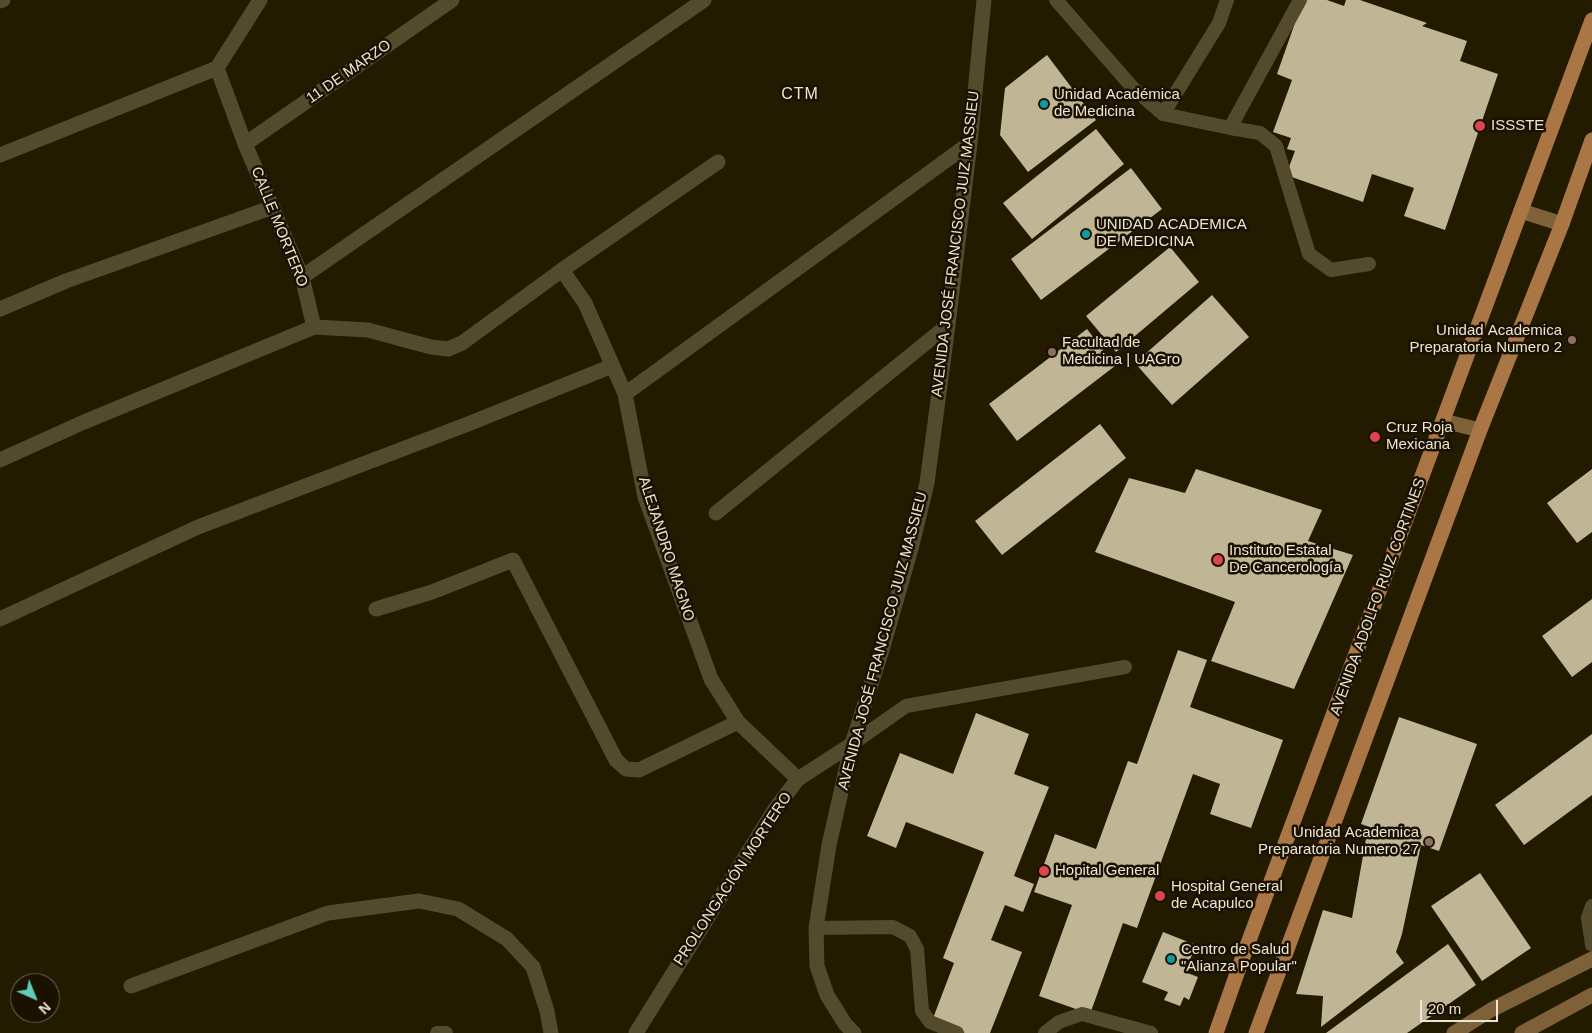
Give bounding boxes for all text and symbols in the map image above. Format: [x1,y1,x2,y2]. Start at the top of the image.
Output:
street label: 11 DE MARZO [303,36,395,108]
district label: CTM [781,85,819,105]
place label: Unidad Académica de Medicina [1054,86,1180,121]
street label: AVENIDA JOSÉ FRANCISCO JUIZ MASSIEU [928,90,984,398]
marker: Unidad Académica de Medicina [1038,98,1050,110]
place label: ISSSTE [1491,117,1544,135]
marker: ISSSTE [1473,119,1487,133]
street label: CALLE MORTERO [247,164,311,290]
place label: UNIDAD ACADEMICA DE MEDICINA [1096,216,1247,251]
marker: UNIDAD ACADEMICA DE MEDICINA [1080,228,1092,240]
place label: Unidad Academica Preparatoria Numero 2 [1409,322,1562,357]
place label: Facultad de Medicina | UAGro [1062,334,1180,369]
marker: Unidad Academica Preparatoria Numero 2 [1566,334,1578,346]
marker: Facultad de Medicina | UAGro [1046,346,1058,358]
place label: Cruz Roja Mexicana [1386,419,1453,454]
marker: Cruz Roja Mexicana [1368,430,1382,444]
street label: ALEJANDRO MAGNO [634,474,698,624]
street label: AVENIDA ADOLFO RUIZ CORTINES [1327,476,1429,718]
street label: AVENIDA JOSÉ FRANCISCO JUIZ MASSIEU [834,490,932,792]
place label: Instituto Estatal De Cancerología [1229,542,1342,577]
marker: Instituto Estatal De Cancerología [1211,553,1225,567]
street label: PROLONGACIÓN MORTERO [670,789,796,969]
place label: Unidad Academica Preparatoria Numero 27 [1258,824,1419,859]
marker: Unidad Academica Preparatoria Numero 27 [1423,836,1435,848]
place label: Hopital General [1055,862,1159,880]
marker: Hopital General [1037,864,1051,878]
place label: Hospital General de Acapulco [1171,878,1283,913]
marker: Hospital General de Acapulco [1153,889,1167,903]
place label: Centro de Salud "Alianza Popular" [1181,941,1297,976]
marker: Centro de Salud "Alianza Popular" [1165,953,1177,965]
north arrow [10,973,60,1023]
scale bar [1422,990,1500,1022]
text: N [36,999,54,1017]
text: 20 m [1428,1000,1461,1017]

